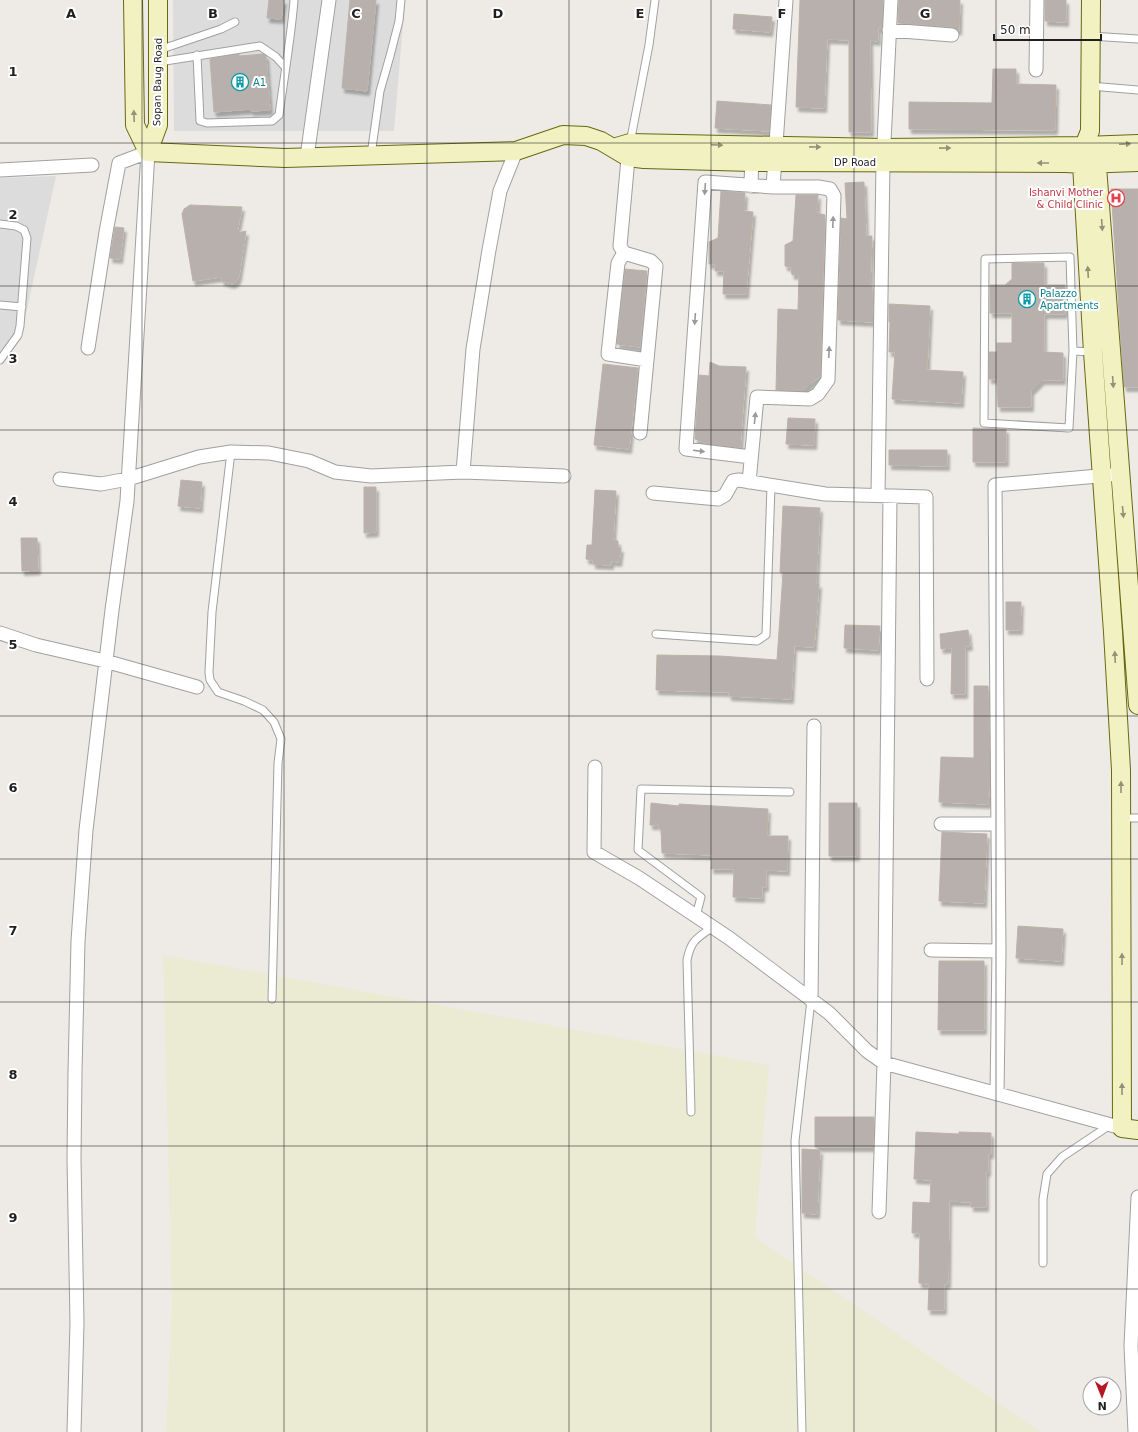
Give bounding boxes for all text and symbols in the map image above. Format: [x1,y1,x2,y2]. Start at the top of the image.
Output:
text: A [66,6,76,21]
text: B [208,6,218,21]
text: C [351,6,361,21]
text: D [493,6,504,21]
text: E [636,6,644,21]
text: F [778,6,786,21]
text: G [920,6,930,21]
scale bar [994,16,1101,42]
text: 50 m [1000,23,1031,37]
street label: Sopan Baug Road [151,38,164,126]
text: 1 [8,64,18,79]
building icon: A1 [230,72,250,92]
place label: A1 [253,77,266,88]
one-way arrow [131,110,138,122]
one-way arrow [711,141,723,148]
one-way arrow [1119,141,1132,147]
one-way arrow [809,144,822,150]
one-way arrow [939,144,951,151]
street label: DP Road [834,157,876,168]
one-way arrow [1036,160,1049,166]
one-way arrow [701,183,708,195]
place label: Ishanvi Mother & Child Clinic [1029,187,1104,210]
hospital icon: Ishanvi Mother & Child Clinic [1106,188,1126,208]
text: 2 [8,207,18,222]
one-way arrow [830,215,836,228]
one-way arrow [1098,219,1105,231]
one-way arrow [1085,266,1092,278]
place label: Palazzo Apartments [1040,288,1099,311]
building icon: Palazzo Apartments [1017,289,1037,309]
one-way arrow [692,313,699,325]
one-way arrow [826,345,832,358]
text: 3 [8,351,18,366]
one-way arrow [1110,376,1117,388]
one-way arrow [752,412,758,424]
one-way arrow [693,448,705,454]
text: 4 [8,494,18,509]
one-way arrow [1119,506,1126,518]
text: 5 [8,637,18,652]
one-way arrow [1111,651,1118,663]
text: 6 [8,780,18,795]
one-way arrow [1118,780,1124,793]
text: 7 [8,923,18,938]
one-way arrow [1119,952,1125,965]
text: 8 [8,1067,18,1082]
one-way arrow [1119,1082,1125,1095]
text: 9 [8,1210,18,1225]
north arrow [1082,1376,1122,1416]
text: N [1097,1399,1107,1412]

